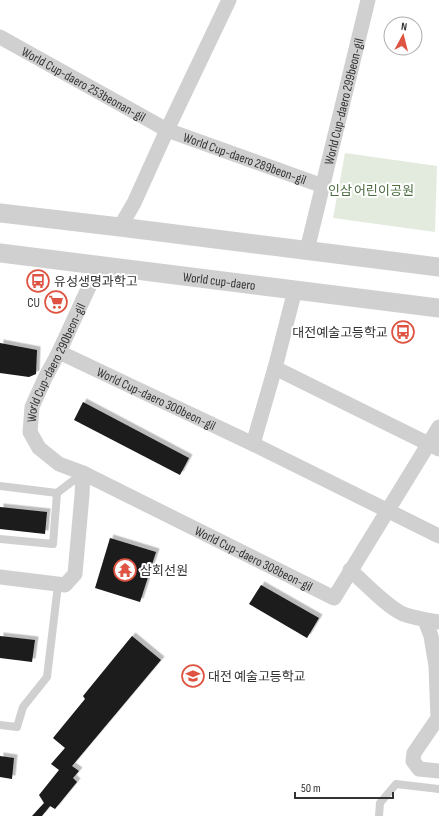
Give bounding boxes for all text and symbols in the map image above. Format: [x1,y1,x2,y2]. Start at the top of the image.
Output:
north arrow [383,16,423,56]
text: N [400,20,408,33]
street label: World Cup-daero 299beon-gil [321,37,367,166]
street label: World Cup-daero 253beonan-gil [19,44,148,125]
street label: World Cup-daero 289beon-gil [181,130,308,188]
park label: 인삼 어린이공원 [328,183,414,199]
bus stop icon: 유성생명과학고 [25,268,51,294]
street label: World cup-daero [182,269,256,294]
place label: 유성생명과학고 [54,274,138,290]
supermarket icon: CU [43,289,69,315]
place label: CU [27,295,40,311]
street label: World Cup-daero 290beon-gil [24,301,89,423]
bus stop icon: 대전예술고등학교 [390,319,416,345]
place label: 대전예술고등학교 [292,325,388,341]
street label: World Cup-daero 300beon-gil [94,364,218,434]
street label: World Cup-daero 308beon-gil [192,523,315,595]
temple icon: 삼회선원 [112,557,138,583]
place label: 삼회선원 [140,563,188,579]
school or university icon: 대전 예술고등학교 [180,663,206,689]
place label: 대전 예술고등학교 [208,669,306,685]
scale bar [295,774,393,800]
text: 50 m [301,781,321,796]

